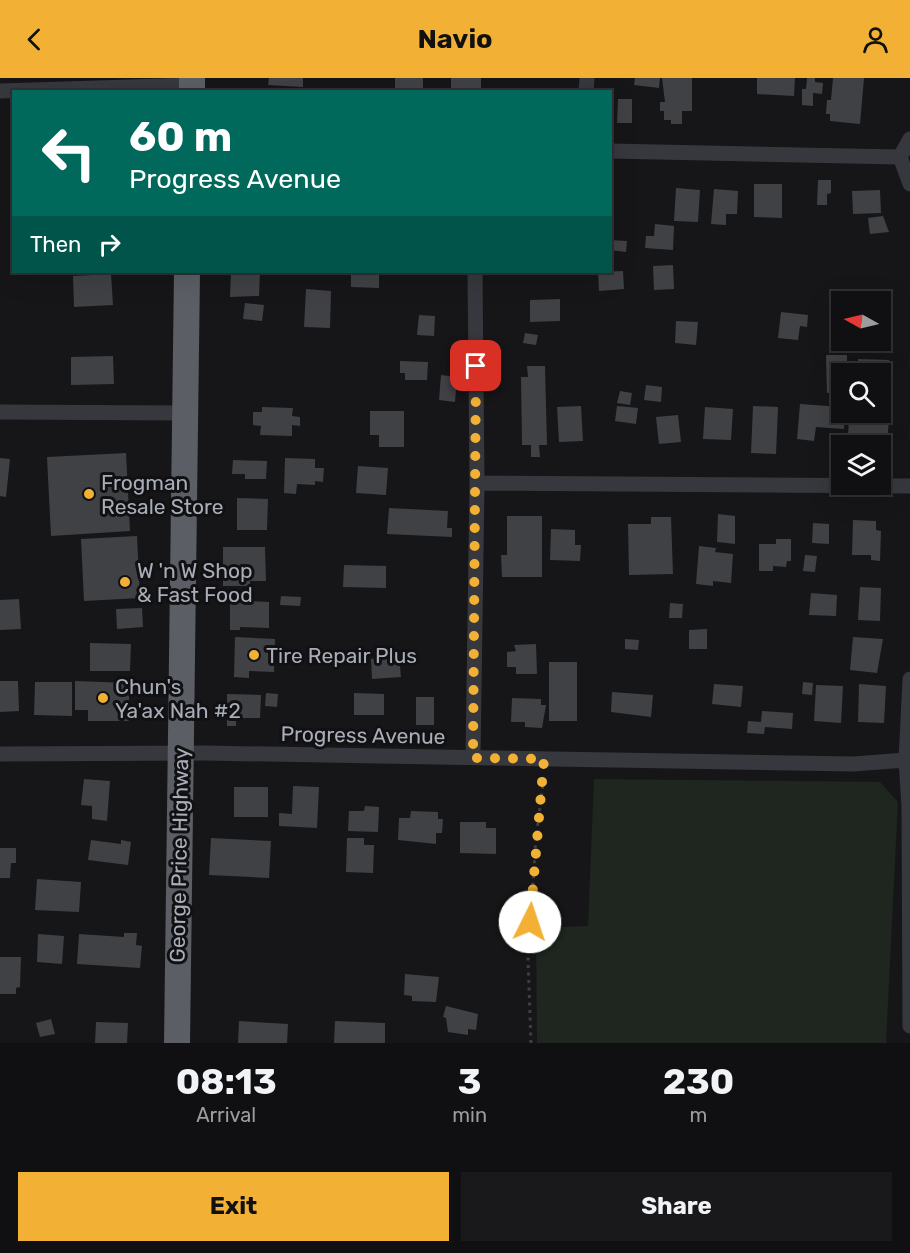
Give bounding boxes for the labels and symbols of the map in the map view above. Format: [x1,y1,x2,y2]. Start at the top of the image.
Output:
north arrow [831,291,891,351]
pin [450,340,501,391]
place label: Frogman Resale Store [101,470,224,519]
marker: Frogman Resale Store [82,487,96,501]
place label: W 'n W Shop & Fast Food [137,558,253,607]
marker: W 'n W Shop & Fast Food [118,575,132,589]
place label: Tire Repair Plus [266,643,417,668]
marker: Tire Repair Plus [247,648,261,662]
place label: Chun's Ya'ax Nah #2 [115,674,241,723]
marker: Chun's Ya'ax Nah #2 [96,691,110,705]
street label: Progress Avenue [280,721,446,749]
street label: George Price Highway [165,747,193,963]
position arrow [498,890,562,954]

